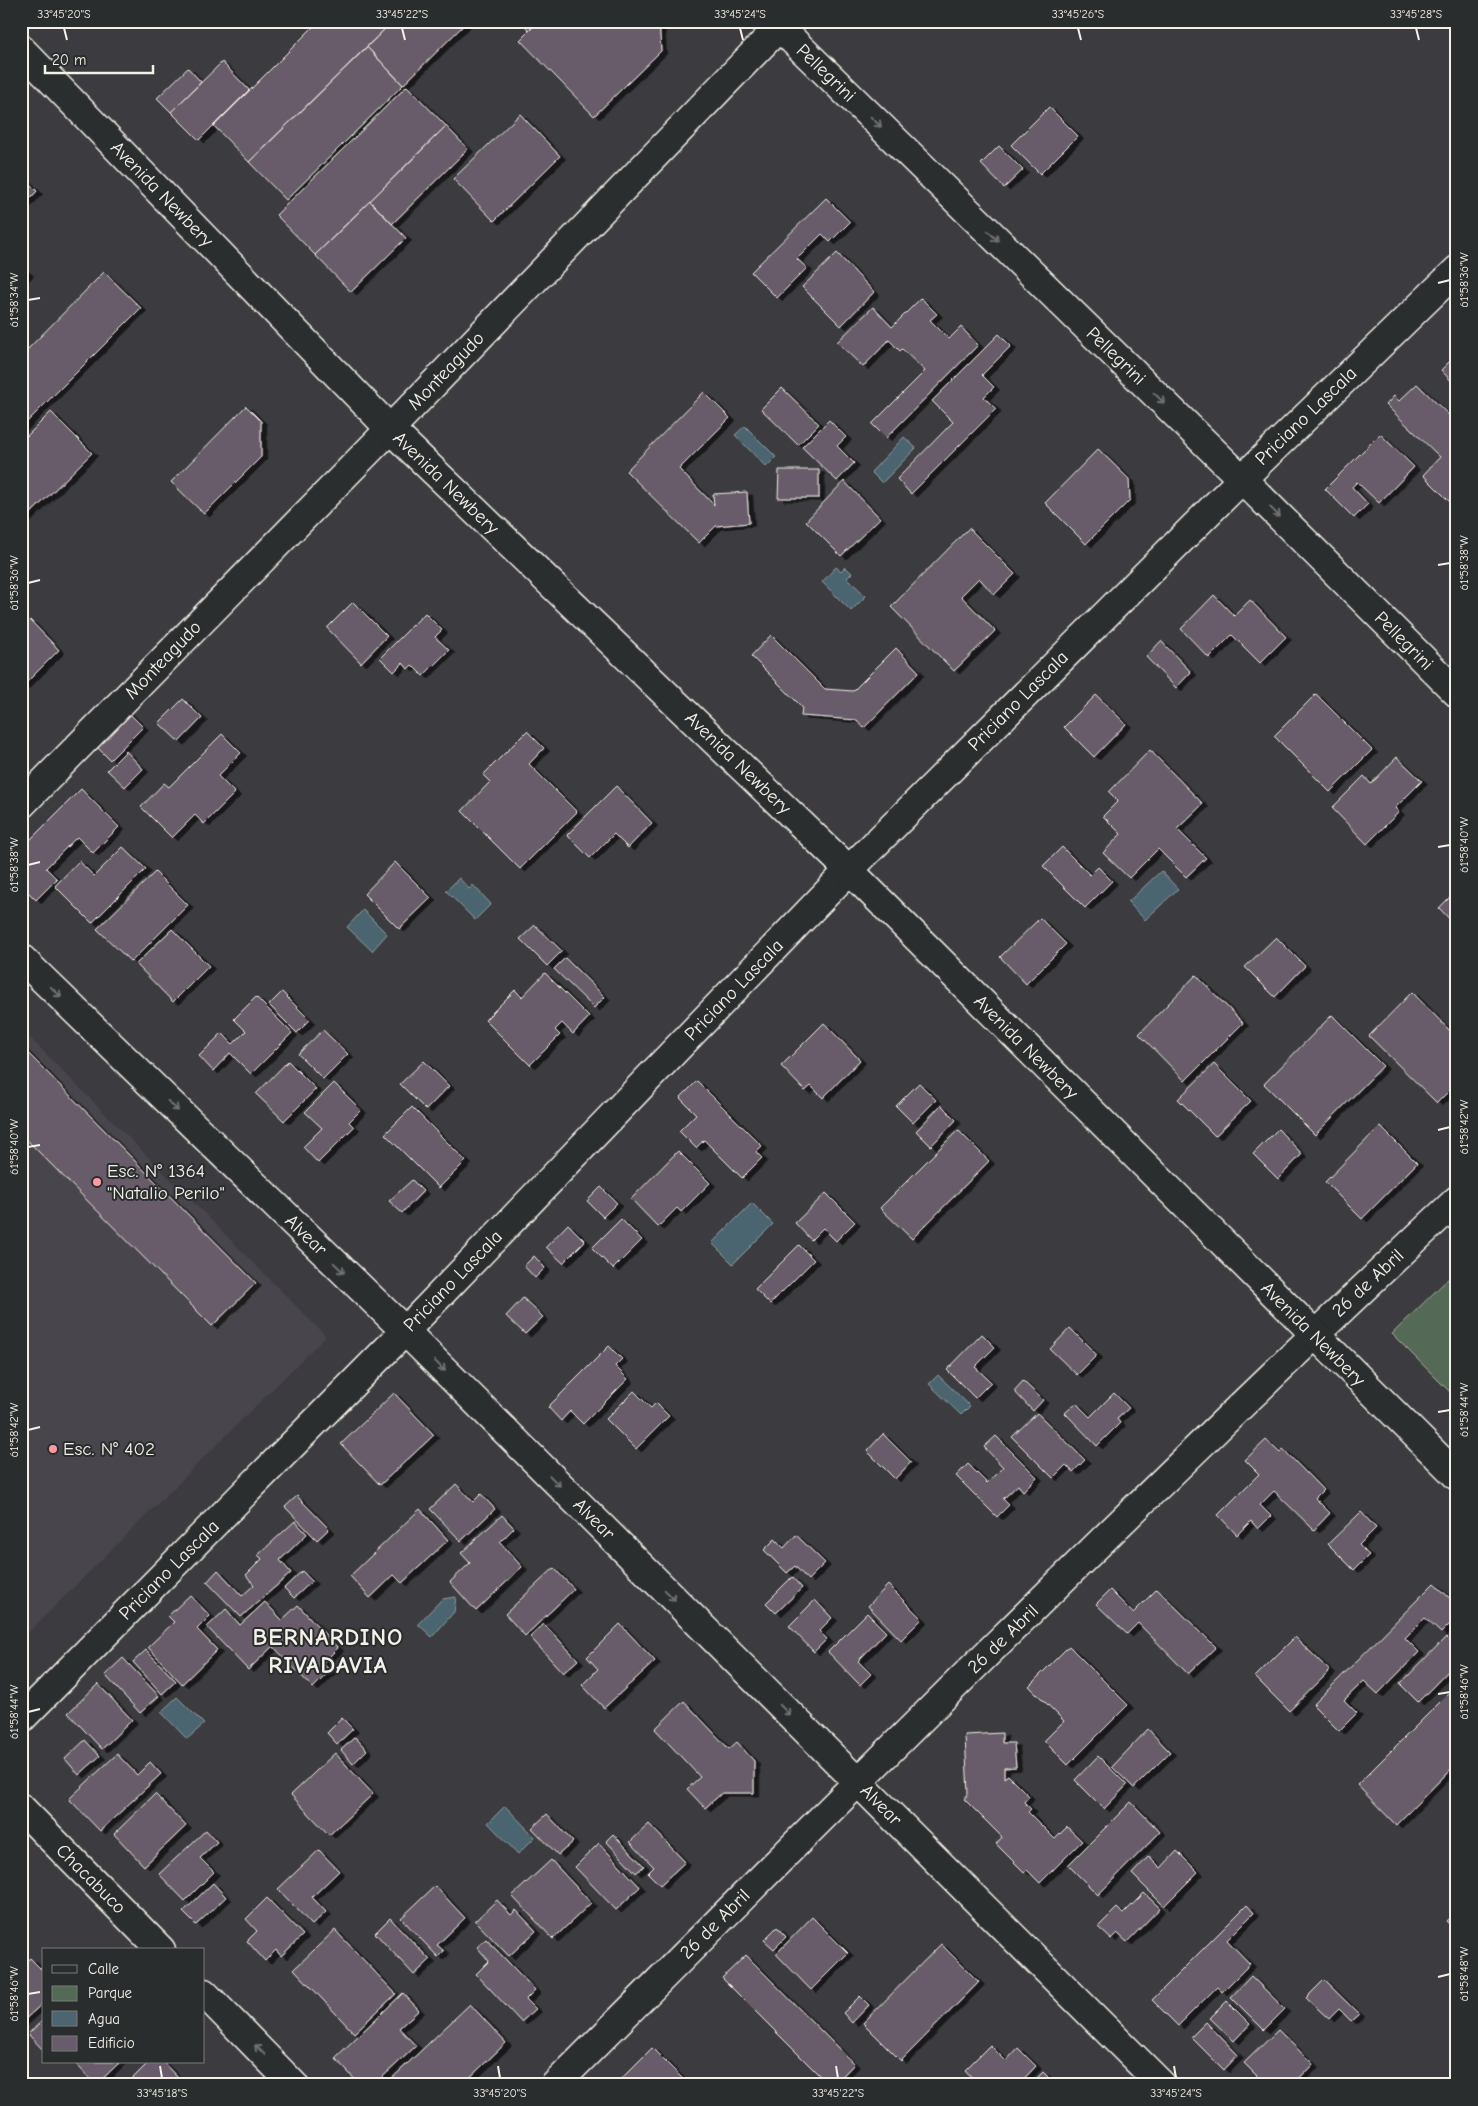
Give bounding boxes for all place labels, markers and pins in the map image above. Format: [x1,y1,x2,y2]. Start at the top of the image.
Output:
place label: Esc. N° 1364 "Natalio Perilo" [107,1160,225,1204]
marker: Esc. N° 1364 "Natalio Perilo" [91,1176,103,1188]
place label: Esc. N° 402 [63,1438,155,1460]
marker: Esc. N° 402 [47,1443,59,1455]

